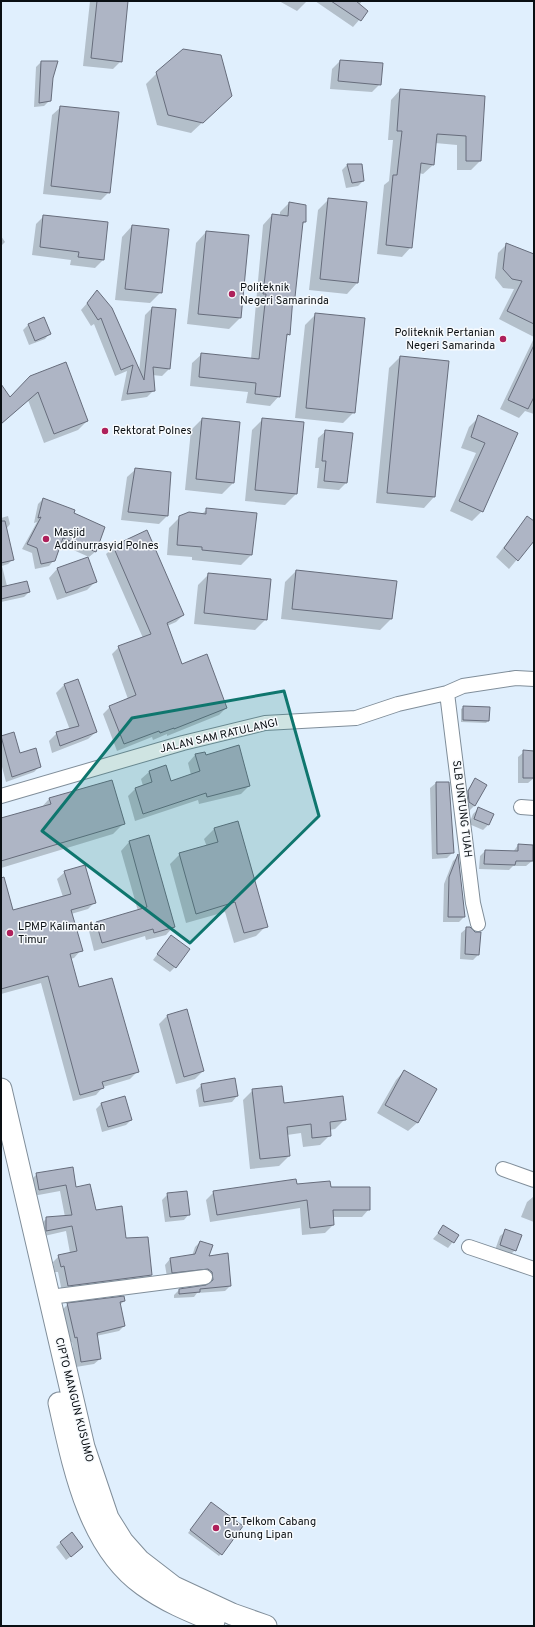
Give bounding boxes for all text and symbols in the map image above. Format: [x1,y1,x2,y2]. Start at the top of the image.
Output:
place label: Politeknik Negeri Samarinda [240,281,329,308]
marker: Politeknik Negeri Samarinda [227,289,237,299]
place label: Politeknik Pertanian Negeri Samarinda [394,326,495,353]
marker: Politeknik Pertanian Negeri Samarinda [498,334,508,344]
place label: Rektorat Polnes [113,424,192,438]
marker: Rektorat Polnes [100,426,110,436]
place label: Masjid Addinurrasyid Polnes [54,526,159,553]
marker: Masjid Addinurrasyid Polnes [41,534,51,544]
street label: JALAN SAM RATULANGI [158,716,280,756]
street label: SLB UNTUNG TUAH [449,760,475,858]
place label: LPMP Kalimantan Timur [18,920,105,947]
marker: LPMP Kalimantan Timur [5,928,15,938]
street label: CIPTO MANGUN KUSUMO [52,1336,96,1464]
place label: PT. Telkom Cabang Gunung Lipan [224,1515,316,1542]
marker: PT. Telkom Cabang Gunung Lipan [211,1523,221,1533]

